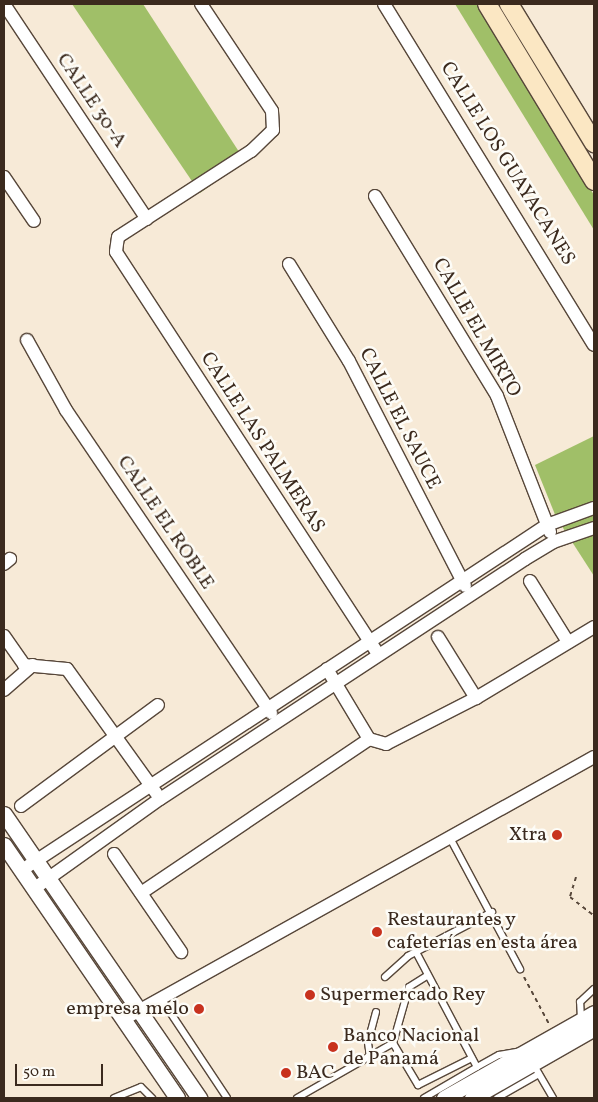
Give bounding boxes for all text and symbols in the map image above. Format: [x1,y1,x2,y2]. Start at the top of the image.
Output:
street label: CALLE 30-A [51,49,131,153]
street label: CALLE LOS GUAYACANES [434,58,580,270]
street label: CALLE EL MIRTO [426,254,526,402]
street label: CALLE EL SAUCE [353,344,445,494]
street label: CALLE LAS PALMERAS [195,348,329,538]
street label: CALLE EL ROBLE [111,451,219,595]
place label: Xtra [509,823,547,847]
marker: Xtra [551,829,563,841]
place label: Restaurantes y cafeterías en esta área [387,908,578,955]
marker: Restaurantes y cafeterías en esta área [371,926,383,938]
place label: Supermercado Rey [320,983,485,1007]
marker: Supermercado Rey [304,989,316,1001]
place label: empresa melo [66,997,189,1021]
marker: empresa melo [193,1003,205,1015]
place label: Banco Nacional de Panamá [343,1024,479,1071]
marker: Banco Nacional de Panamá [327,1041,339,1053]
scale bar [18,1054,105,1086]
place label: BAC [296,1061,335,1085]
text: 50 m [23,1062,55,1083]
marker: BAC [280,1067,292,1079]

